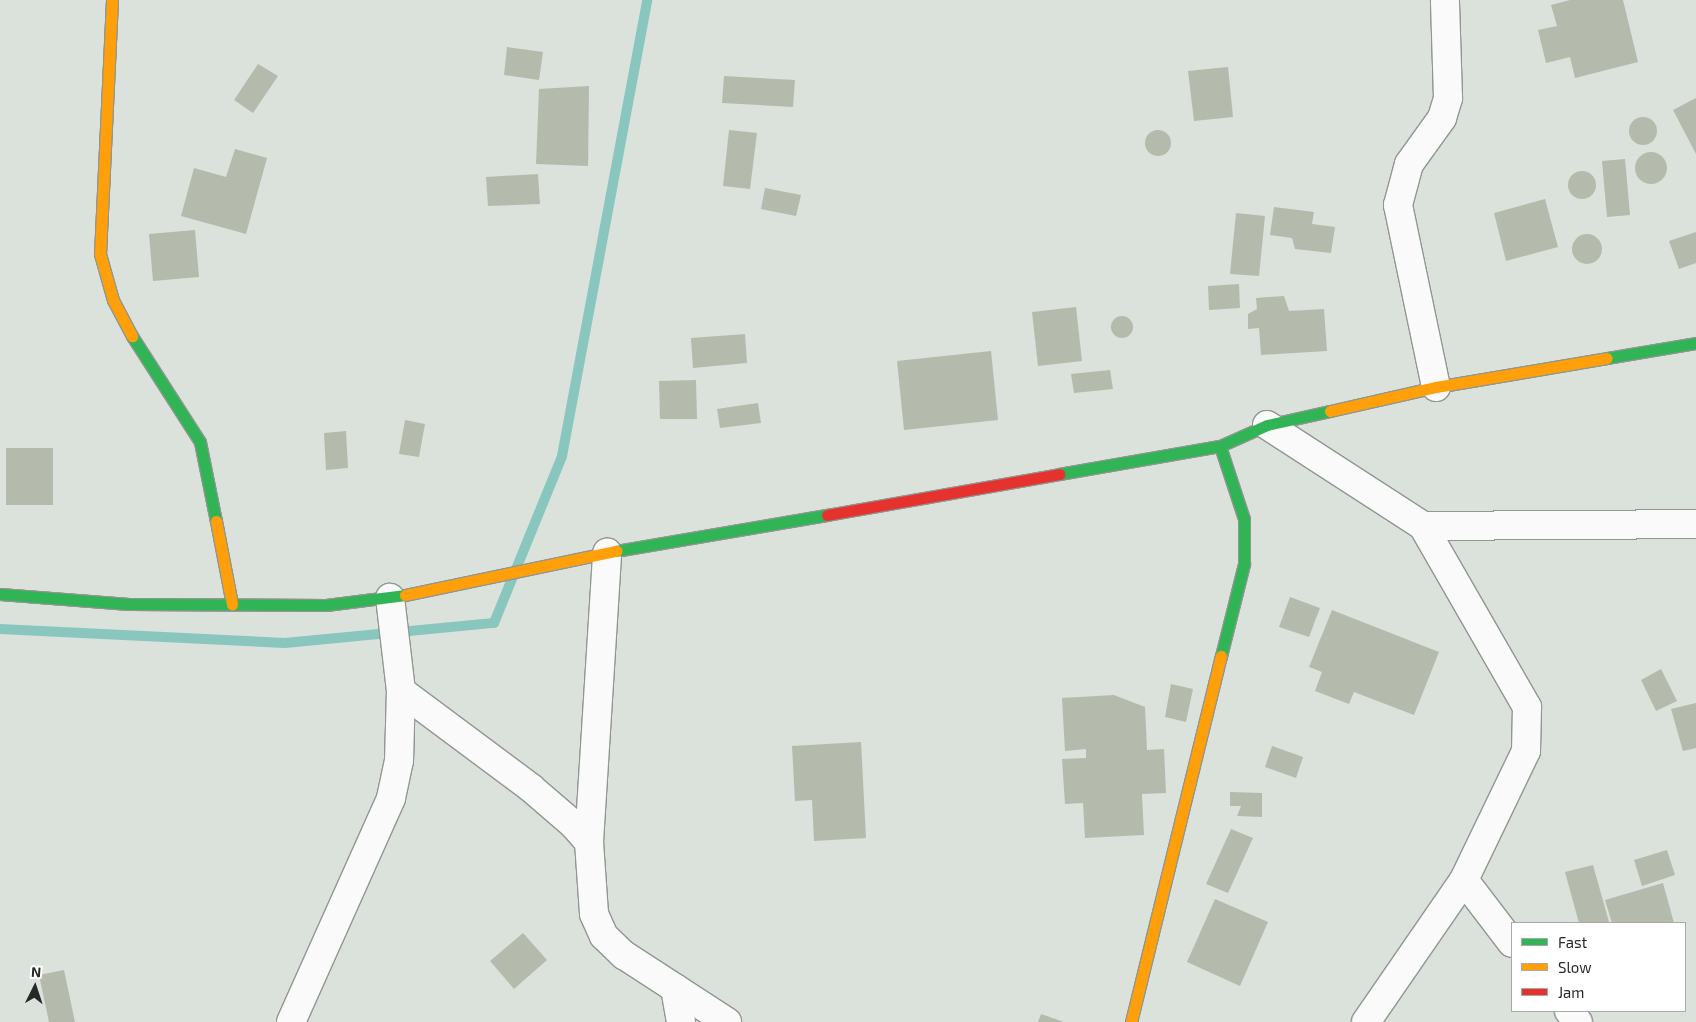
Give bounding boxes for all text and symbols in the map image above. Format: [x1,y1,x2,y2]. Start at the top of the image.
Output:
legend [1511,922,1686,1012]
text: Fast [1558,933,1587,951]
text: Slow [1558,958,1592,976]
north arrow [10,962,60,1012]
text: N [30,963,42,980]
text: Jam [1558,983,1584,1001]

